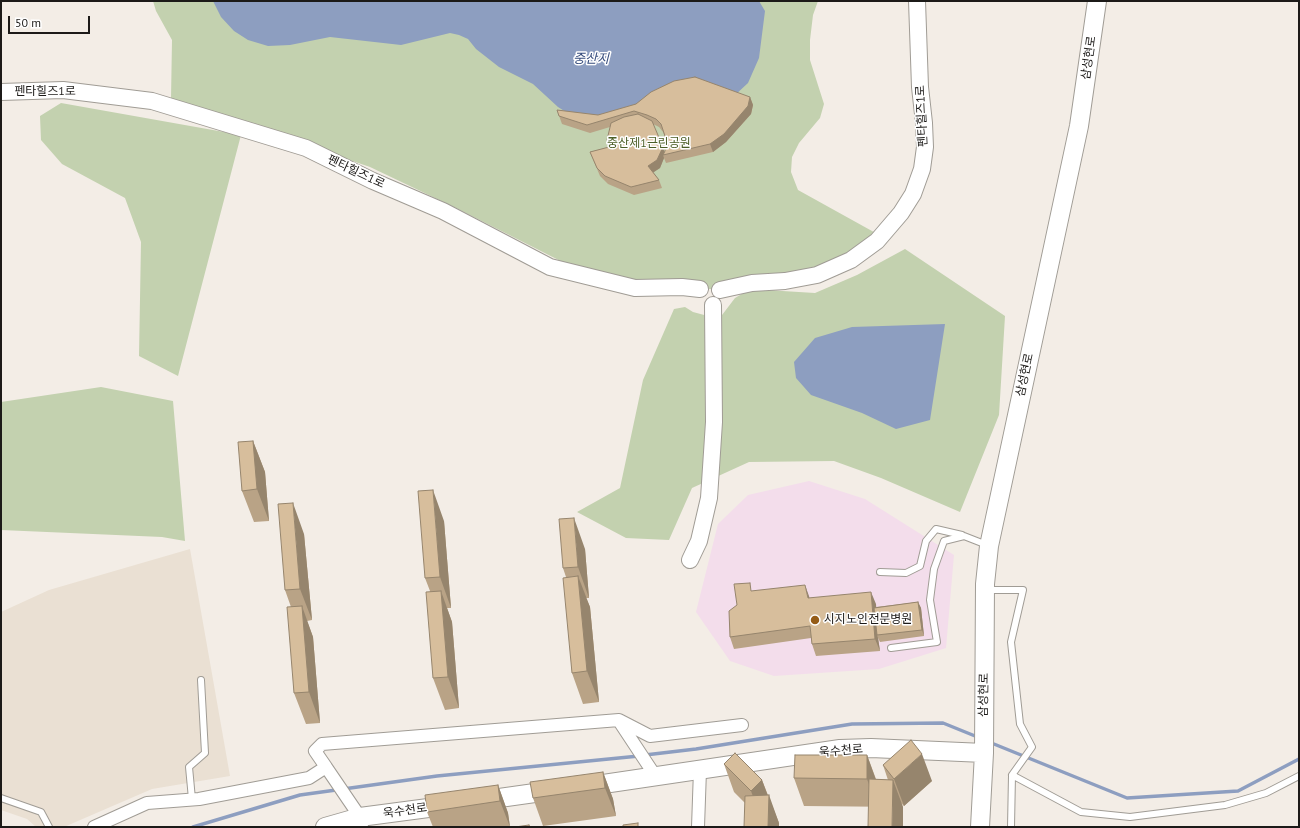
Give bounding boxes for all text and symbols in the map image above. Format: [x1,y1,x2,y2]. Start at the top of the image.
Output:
scale bar [10,8,92,34]
text: 50 m [15,15,41,30]
street label: 삼성현로 [1079,35,1099,81]
water label: 중산지 [573,51,609,67]
street label: 펜타힐즈1로 [14,85,76,99]
street label: 펜타힐즈1로 [913,85,931,147]
park label: 중산제1근린공원 [607,137,691,151]
street label: 펜타힐즈1로 [325,152,387,192]
street label: 삼성현로 [1013,352,1037,398]
place label: 시지노인전문병원 [824,613,912,627]
marker: 시지노인전문병원 [809,614,821,626]
street label: 삼성현로 [976,673,992,717]
street label: 욱수천로 [818,742,864,760]
street label: 욱수천로 [382,801,428,821]

